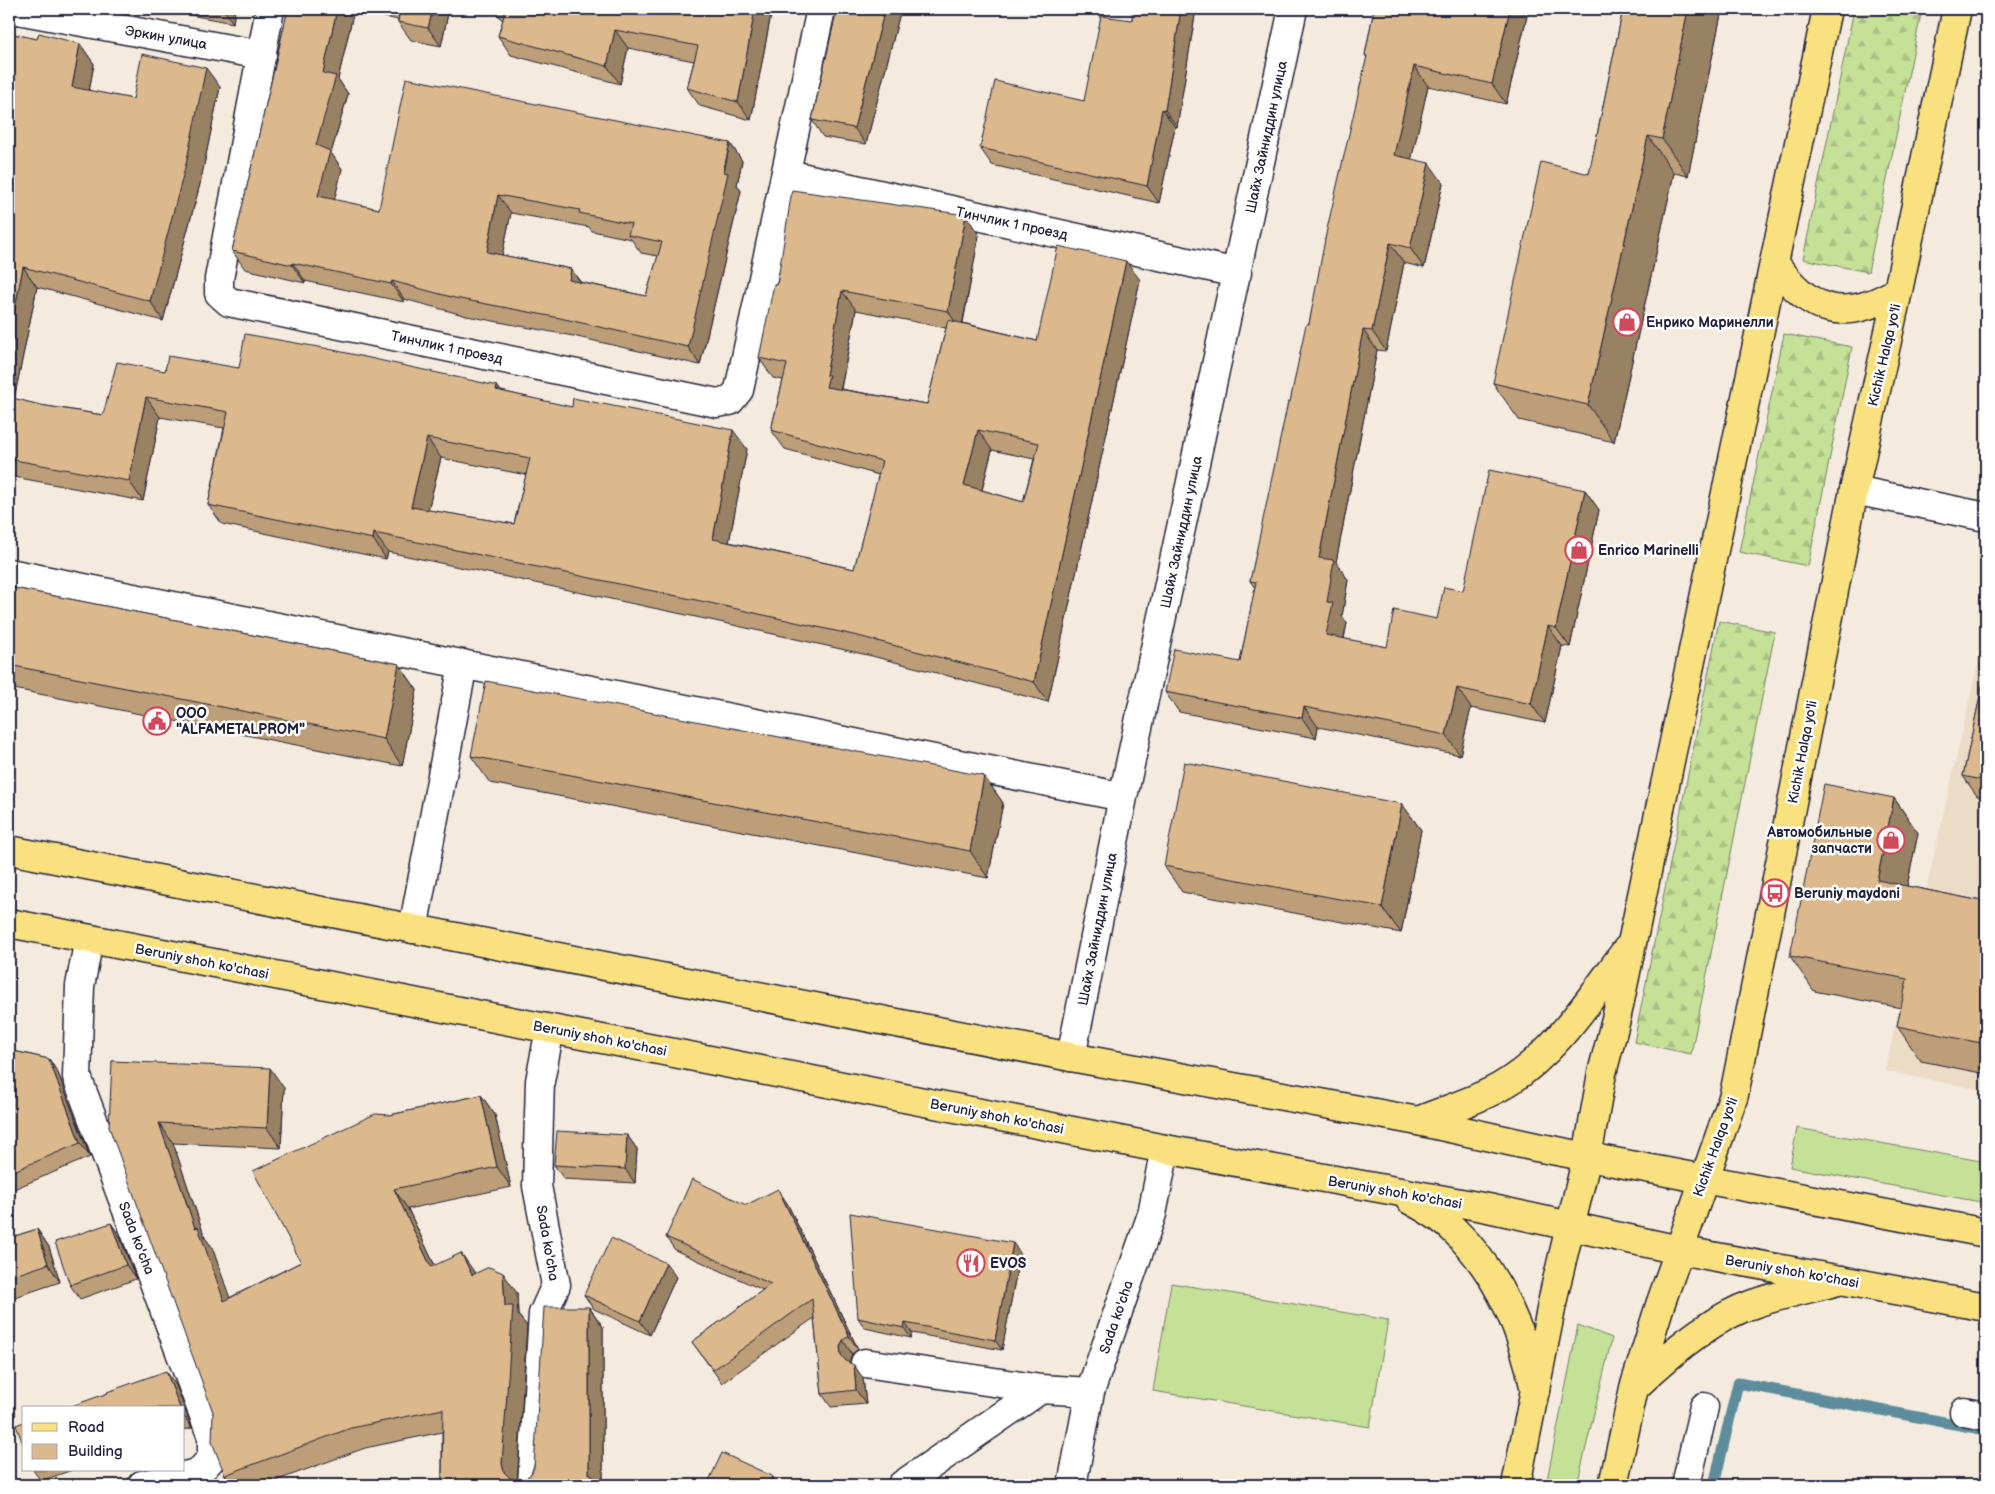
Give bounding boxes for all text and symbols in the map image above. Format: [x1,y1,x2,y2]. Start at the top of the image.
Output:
street label: Эркин улица [124,22,209,53]
street label: Шайх Зайниддин улица [1242,59,1291,215]
street label: Тинчлик 1 проезд [955,203,1070,244]
street label: Kichik Halqa yo'li [1864,302,1905,408]
shop icon: Енрико Маринелли [1612,307,1642,337]
place label: Енрико Маринелли [1646,314,1774,331]
street label: Тинчлик 1 проезд [390,327,505,368]
street label: Шайх Зайниддин улица [1157,454,1206,610]
shop icon: Enrico Marinelli [1564,535,1594,565]
place label: Enrico Marinelli [1598,542,1699,559]
street label: Kichik Halqa yo'li [1784,699,1821,805]
place label: OOO "ALFAMETALPROM" [176,705,305,738]
public building icon: OOO "ALFAMETALPROM" [142,706,172,736]
place label: Автомобильные запчасти [1766,824,1872,857]
shop icon: Автомобильные запчасти [1876,825,1906,855]
street label: Шайх Зайниддин улица [1074,850,1121,1007]
bus stop icon: Beruniy maydoni [1760,878,1790,908]
place label: Beruniy maydoni [1794,885,1900,902]
street label: Beruniy shoh ko'chasi [134,940,270,983]
street label: Beruniy shoh ko'chasi [532,1017,668,1060]
street label: Beruniy shoh ko'chasi [929,1095,1065,1138]
street label: Kichik Halqa yo'li [1690,1095,1741,1199]
street label: Beruniy shoh ko'chasi [1327,1172,1463,1213]
street label: Sada ko'cha [115,1199,158,1277]
street label: Sada ko'cha [532,1204,563,1282]
restaurant icon: EVOS [956,1248,986,1278]
street label: Beruniy shoh ko'chasi [1724,1251,1860,1292]
place label: EVOS [990,1255,1027,1272]
street label: Sada ko'cha [1096,1278,1137,1356]
legend [22,1406,185,1472]
text: Road [68,1418,104,1437]
text: Building [68,1442,123,1461]

